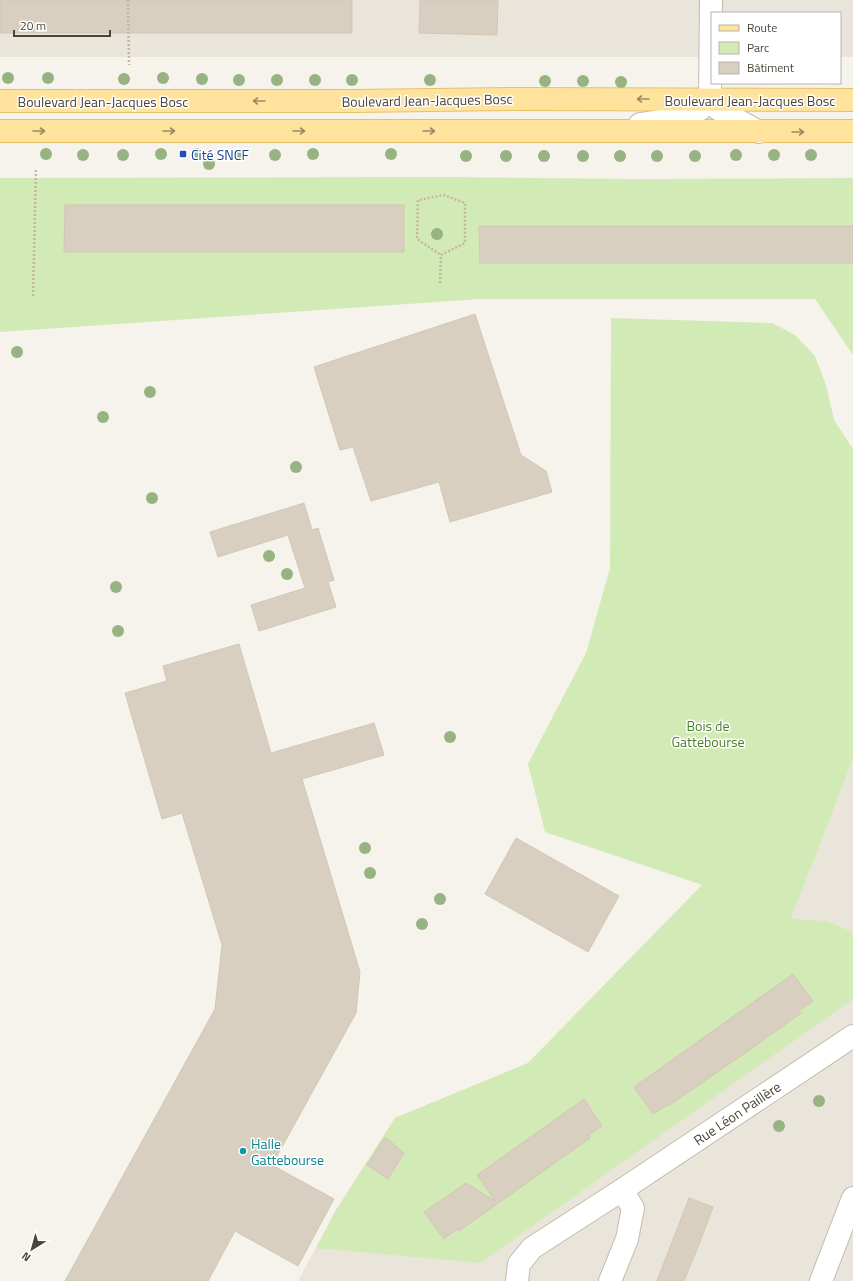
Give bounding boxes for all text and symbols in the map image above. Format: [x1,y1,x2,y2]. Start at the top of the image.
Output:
scale bar [14,12,110,38]
legend [711,12,841,84]
text: 20 m [20,16,46,35]
text: Route [747,18,777,37]
text: Parc [747,38,769,57]
text: Bâtiment [747,58,795,77]
street label: Boulevard Jean-Jacques Bosc [341,88,513,112]
street label: Boulevard Jean-Jacques Bosc [665,90,835,111]
street label: Boulevard Jean-Jacques Bosc [18,91,188,112]
one-way arrow [637,95,650,103]
one-way arrow [253,97,266,105]
one-way arrow [32,127,45,135]
one-way arrow [162,127,175,135]
one-way arrow [292,127,305,135]
one-way arrow [422,127,435,135]
one-way arrow [791,128,804,136]
place label: Cité SNCF [191,144,249,165]
marker: Cité SNCF [178,149,188,159]
park label: Bois de Gattebourse [671,715,745,752]
street label: Rue Léon Paillère [689,1076,785,1150]
place label: Halle Gattebourse [251,1133,324,1170]
marker: Halle Gattebourse [238,1146,248,1156]
north arrow [12,1229,52,1269]
text: N [18,1248,34,1266]

